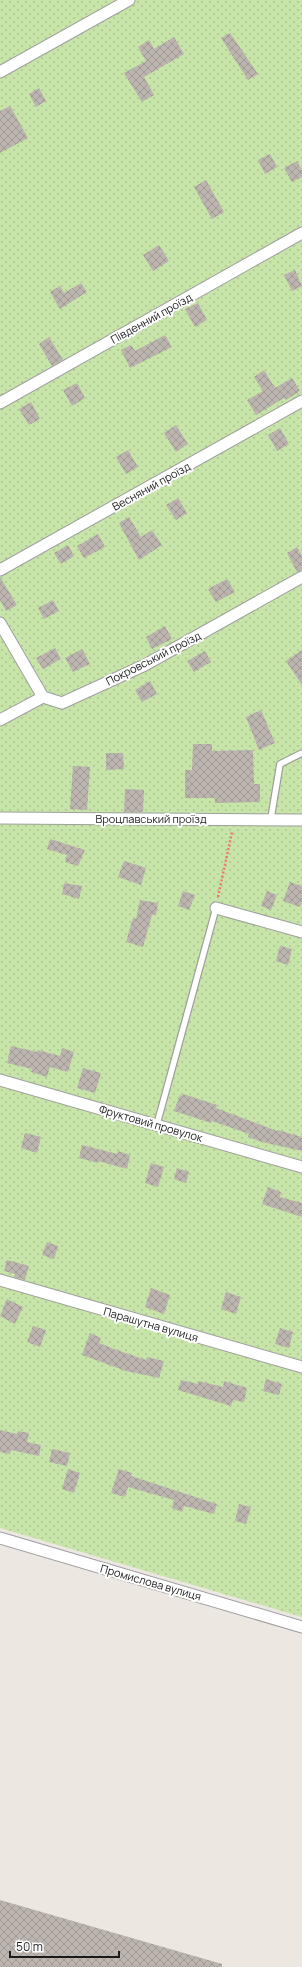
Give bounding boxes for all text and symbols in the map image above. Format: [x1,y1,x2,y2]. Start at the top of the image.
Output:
street label: Південний проїзд [108,289,195,347]
street label: Весняний проїзд [109,458,193,514]
street label: Покровський проїзд [103,627,203,688]
street label: Вроцлавський проїзд [95,811,207,826]
street label: Фруктовий провулок [98,1101,205,1145]
street label: Парашутна вулиця [102,1303,200,1345]
street label: Промислова вулиця [99,1560,203,1604]
scale bar [10,1933,119,1959]
text: 50 m [16,1938,43,1955]

